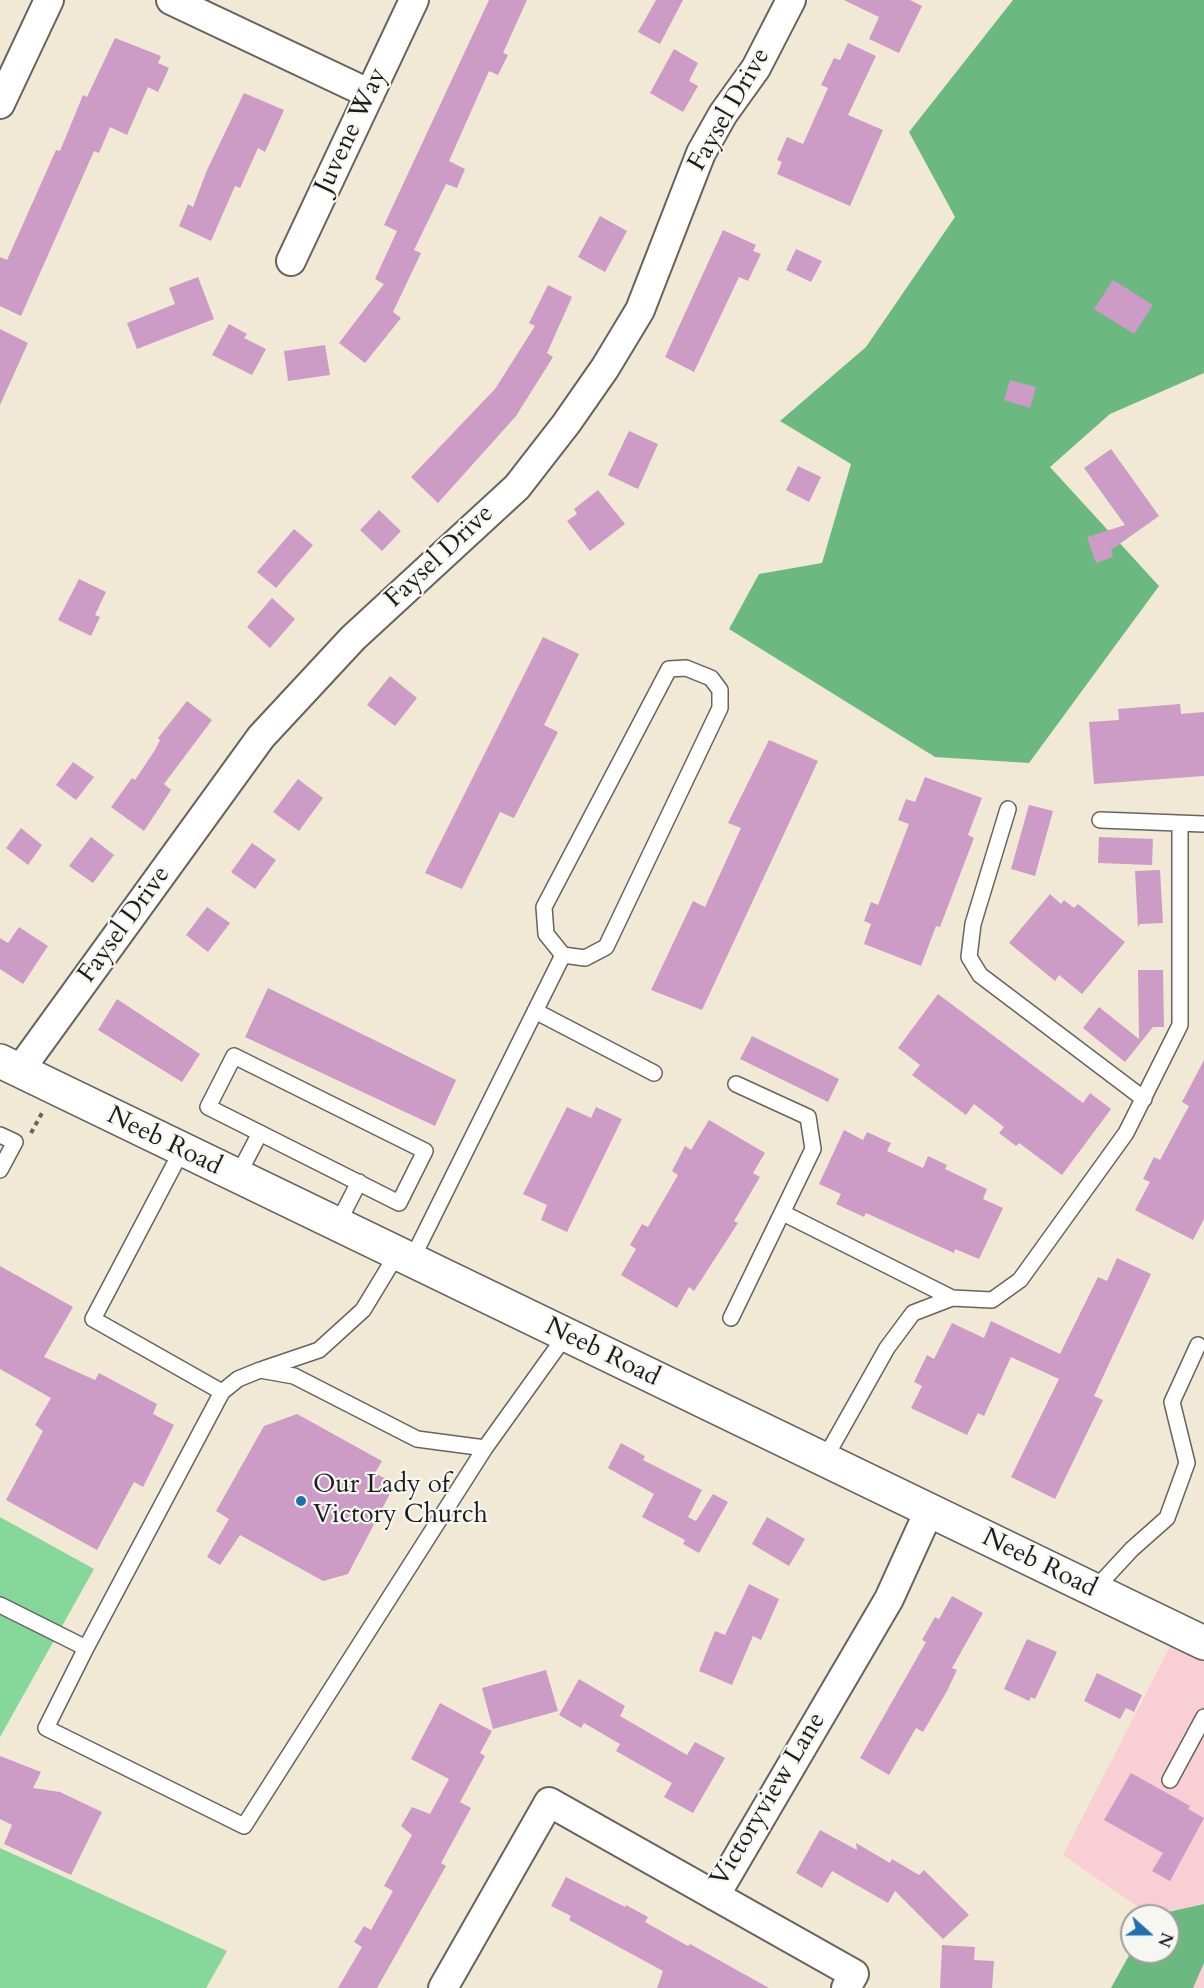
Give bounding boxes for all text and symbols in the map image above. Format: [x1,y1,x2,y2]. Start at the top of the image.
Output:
street label: Faysel Drive [682,43,778,177]
street label: Juvene Way [309,63,395,199]
street label: Faysel Drive [379,499,501,615]
street label: Faysel Drive [72,861,178,989]
street label: Neeb Road [101,1101,227,1183]
street label: Neeb Road [539,1312,665,1394]
place label: Our Lady of Victory Church [313,1470,488,1532]
marker: Our Lady of Victory Church [294,1494,308,1508]
street label: Neeb Road [976,1523,1102,1605]
street label: Victoryview Lane [705,1707,833,1893]
north arrow [1120,1904,1180,1964]
text: N [1152,1929,1178,1950]

